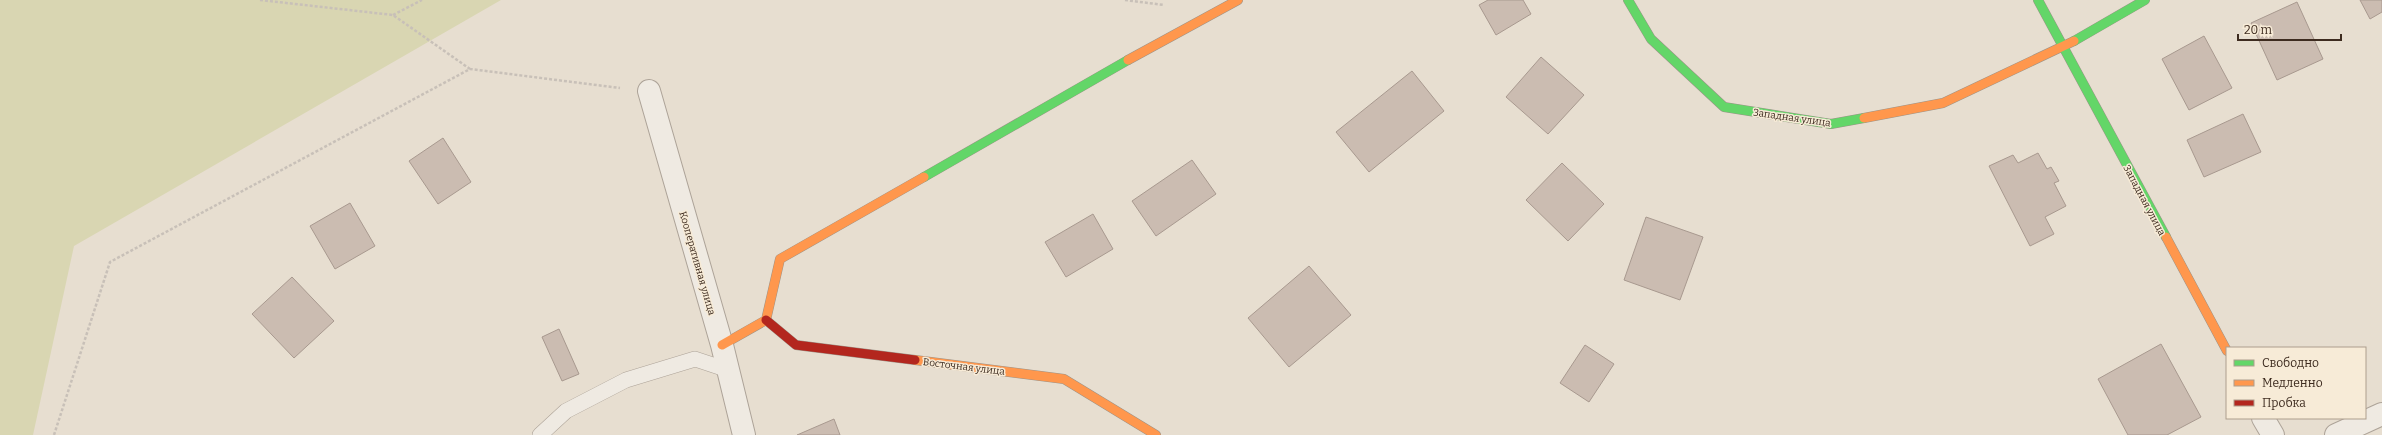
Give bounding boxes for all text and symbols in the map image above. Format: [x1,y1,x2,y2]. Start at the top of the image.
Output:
scale bar [2238,16,2341,42]
text: 20 m [2244,23,2273,37]
street label: Западная улица [1752,107,1832,129]
street label: Западная улица [2120,163,2168,238]
street label: Кооперативная улица [676,210,718,317]
legend [2226,347,2366,419]
street label: Восточная улица [922,356,1006,378]
text: Свободно [2262,356,2319,370]
text: Медленно [2262,376,2323,390]
text: Пробка [2262,396,2306,410]

